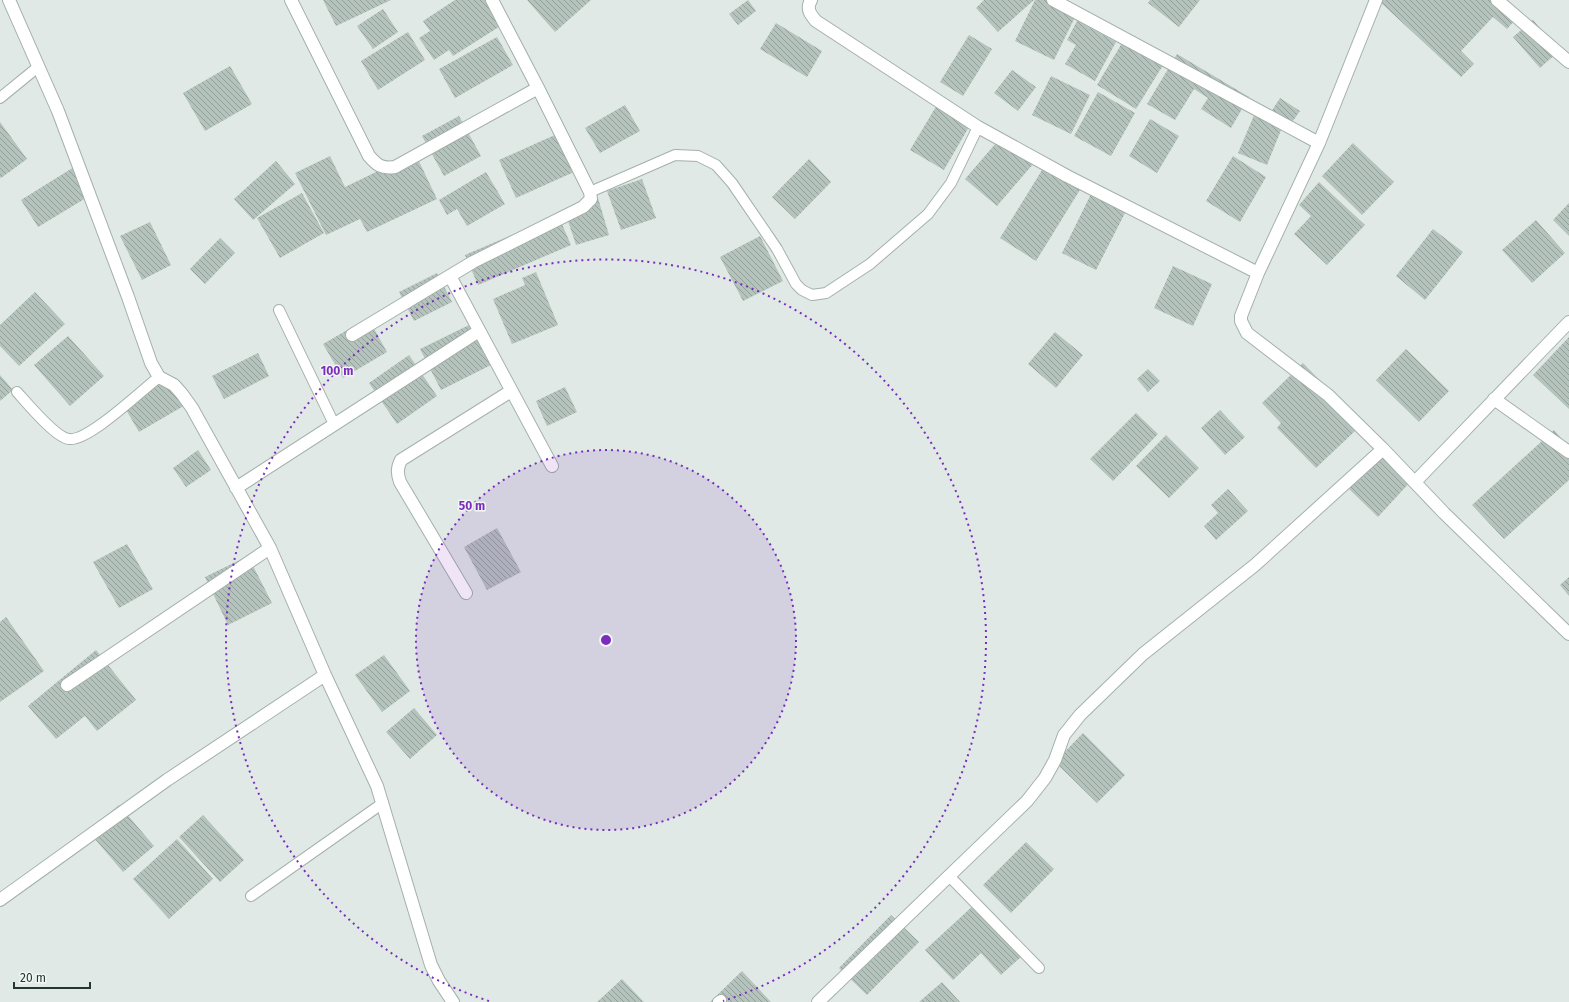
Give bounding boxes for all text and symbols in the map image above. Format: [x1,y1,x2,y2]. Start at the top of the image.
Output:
text: 100 m [321,364,353,378]
text: 50 m [459,499,485,513]
centre of rings [599,633,613,647]
scale bar [14,964,90,990]
text: 20 m [20,971,46,985]

